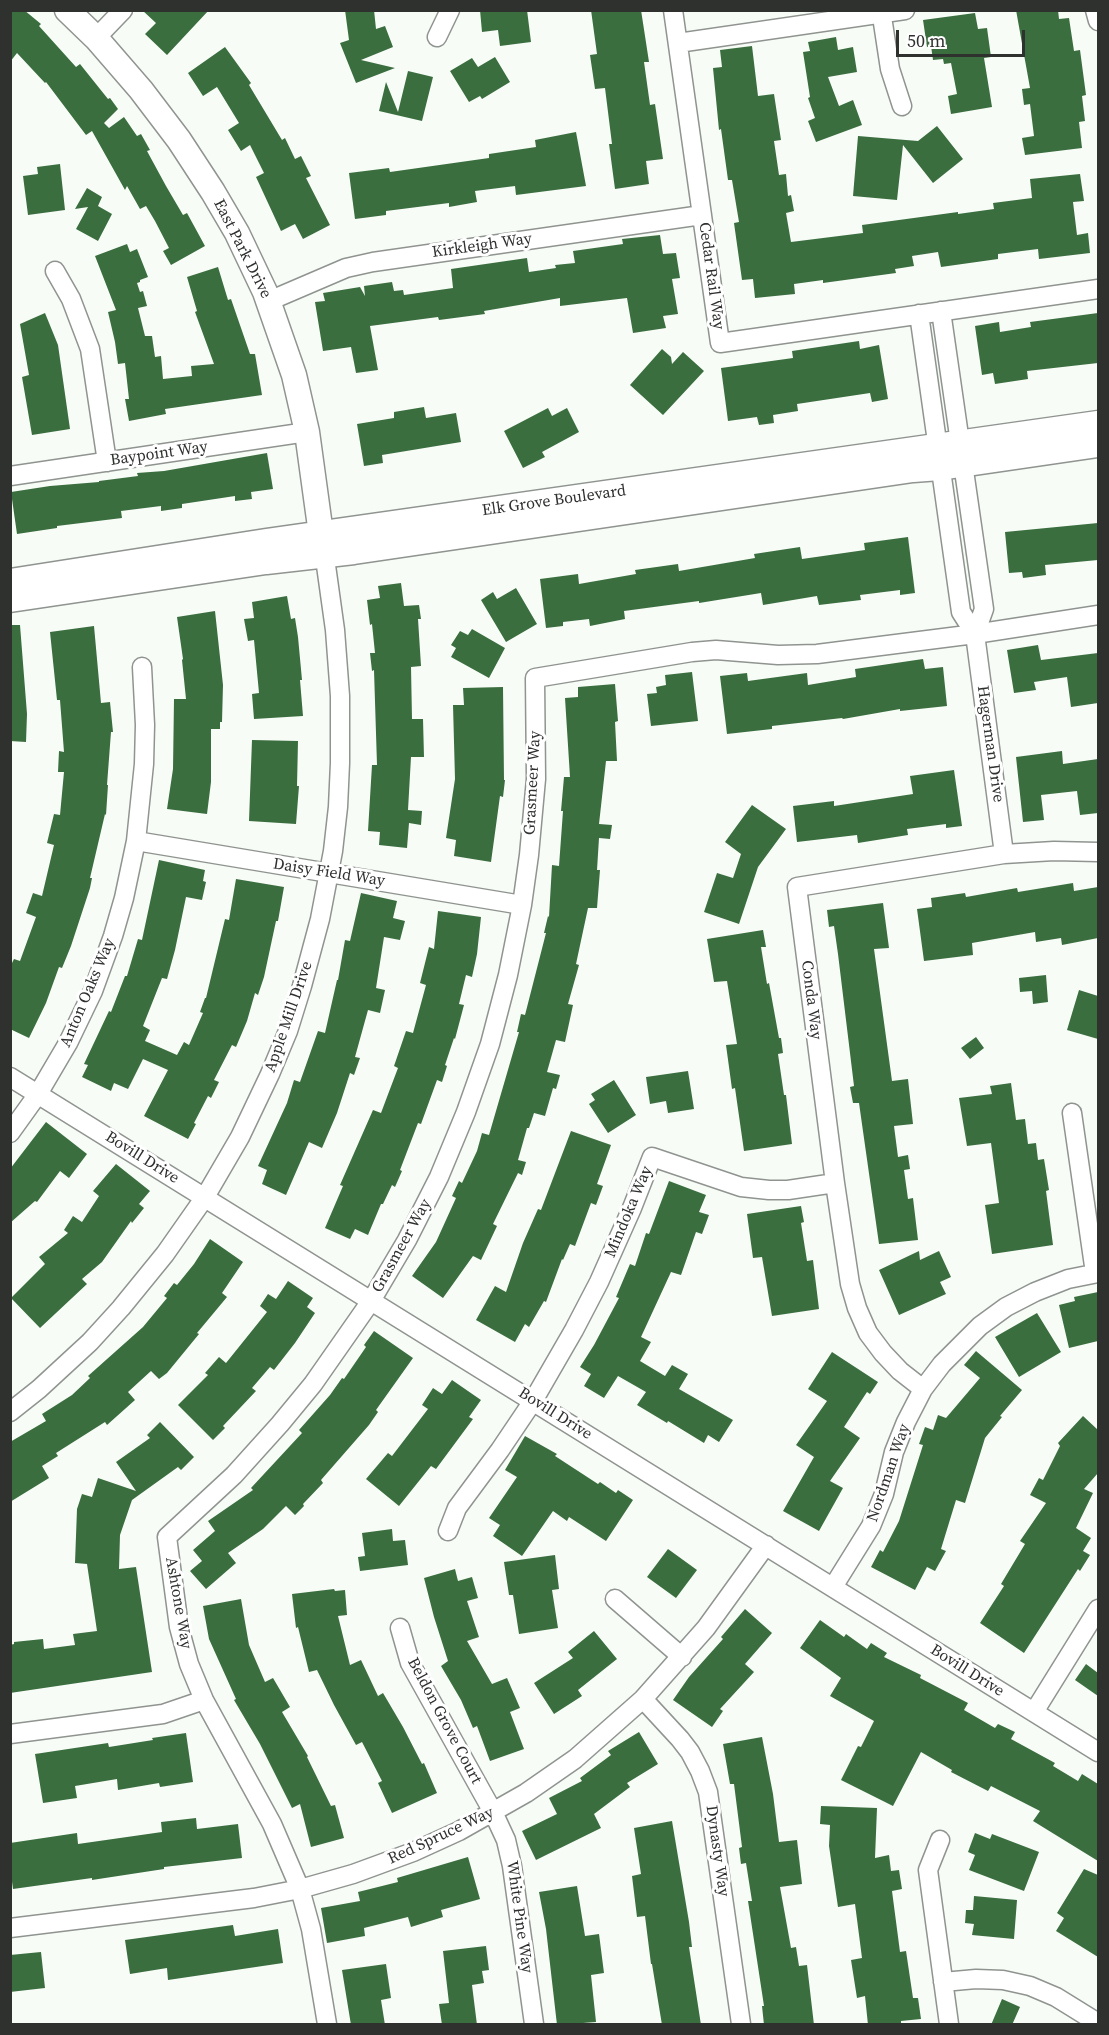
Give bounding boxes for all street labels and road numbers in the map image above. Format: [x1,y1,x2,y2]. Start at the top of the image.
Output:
street label: East Park Drive [209,196,275,302]
street label: Cedar Rail Way [694,221,728,331]
street label: Kirkleigh Way [431,230,533,262]
street label: Baypoint Way [109,438,209,470]
street label: Elk Grove Boulevard [481,481,627,521]
street label: Hagerman Drive [972,684,1008,804]
street label: Grasmeer Way [521,730,545,836]
street label: Daisy Field Way [272,855,386,891]
street label: Anton Oaks Way [56,935,120,1051]
street label: Apple Mill Drive [261,959,317,1075]
street label: Conda Way [797,959,825,1041]
street label: Bovill Drive [101,1128,183,1188]
street label: Mindoka Way [601,1163,657,1261]
street label: Grasmeer Way [368,1196,436,1296]
street label: Bovill Drive [514,1384,596,1444]
street label: Nordman Way [863,1421,915,1525]
street label: Ashtone Way [160,1556,196,1650]
street label: Bovill Drive [926,1641,1008,1701]
street label: Beldon Grove Court [403,1655,485,1787]
street label: Red Spruce Way [385,1803,497,1869]
street label: Dynasty Way [701,1804,733,1898]
street label: White Pine Way [502,1860,536,1974]

